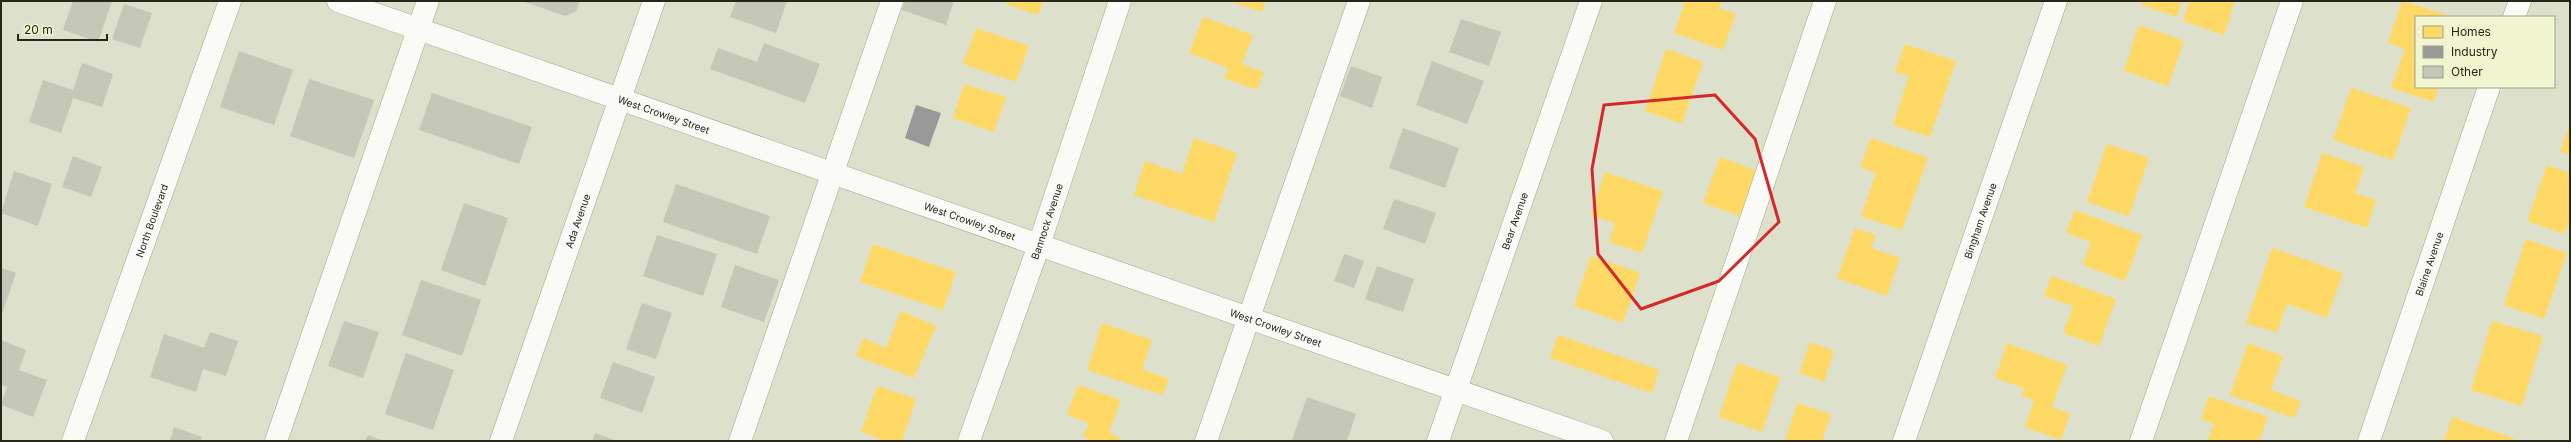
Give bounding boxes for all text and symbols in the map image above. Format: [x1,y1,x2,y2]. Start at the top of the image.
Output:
scale bar [18,16,107,42]
legend [2415,16,2555,88]
text: 20 m [24,22,53,37]
text: Homes [2451,24,2491,39]
text: Industry [2451,44,2498,59]
text: Other [2451,64,2483,79]
street label: West Crowley Street [616,93,712,136]
street label: Bingham Avenue [1961,181,1999,260]
street label: North Boulevard [133,182,170,259]
street label: Bannock Avenue [1028,182,1065,261]
street label: Bear Avenue [1499,191,1530,251]
street label: Ada Avenue [563,192,593,250]
street label: West Crowley Street [922,199,1018,243]
street label: Blaine Avenue [2413,230,2445,297]
street label: West Crowley Street [1228,306,1324,349]

